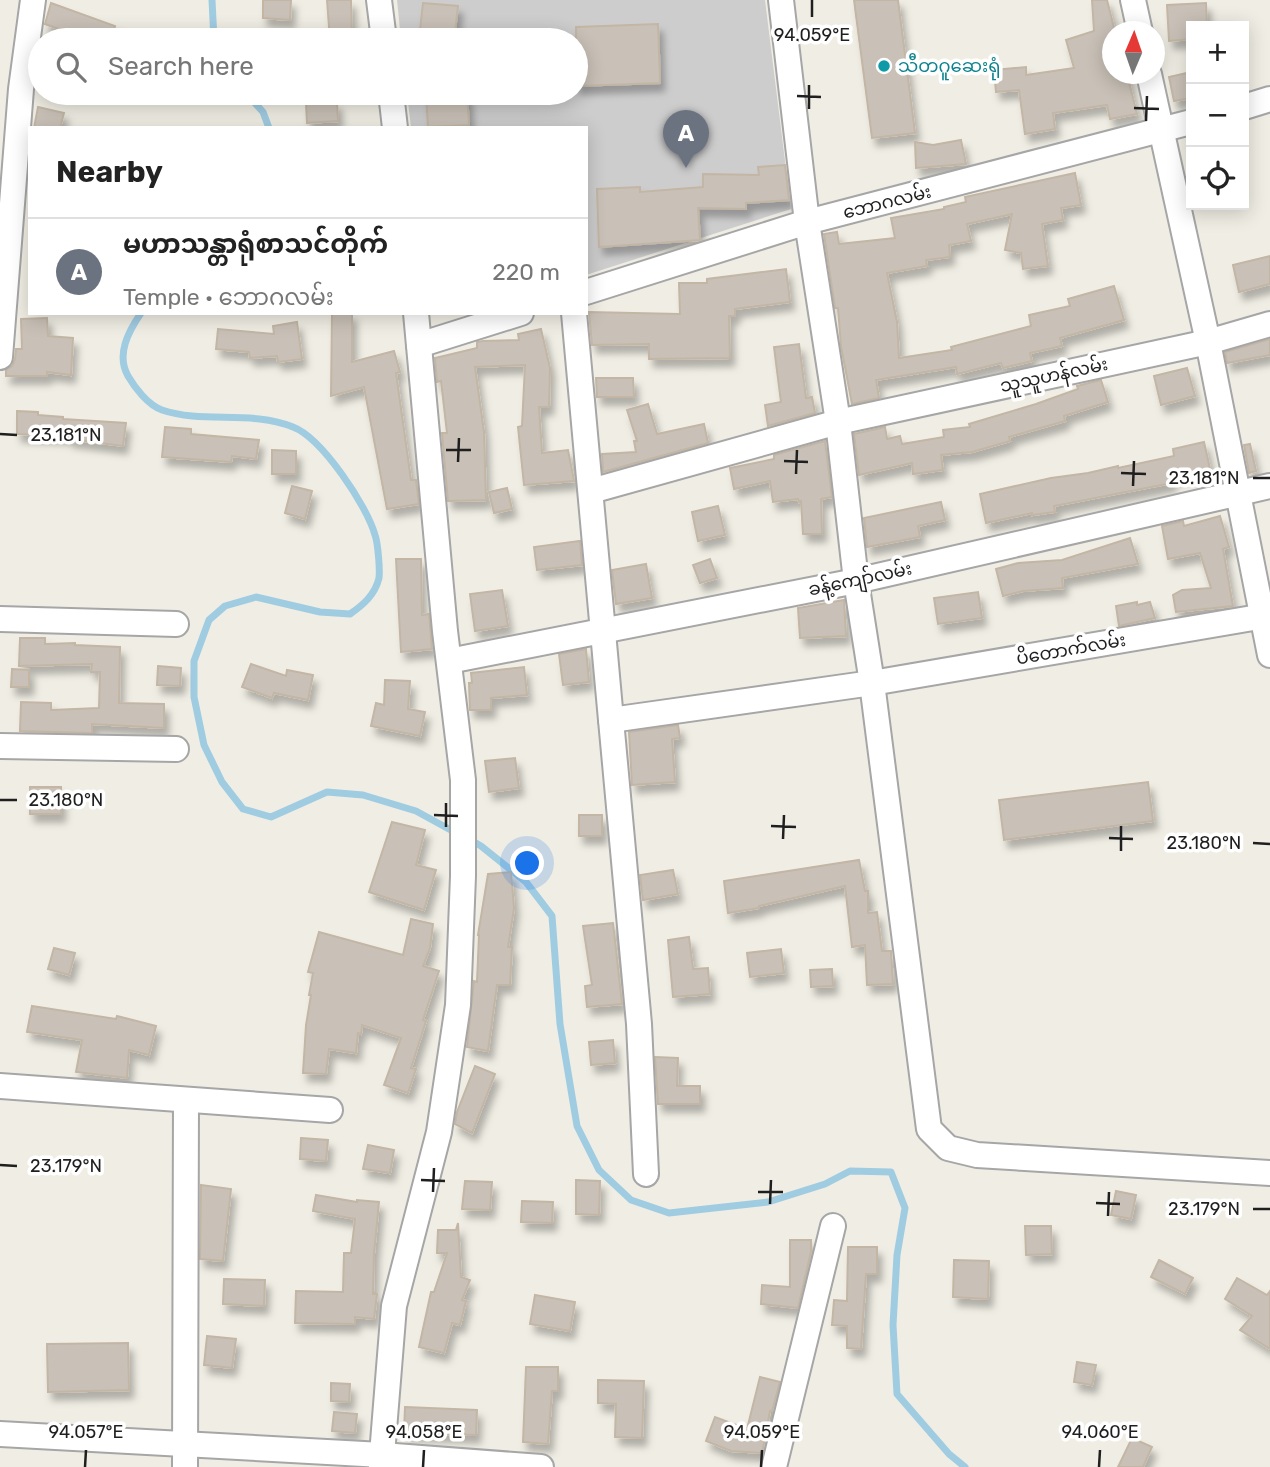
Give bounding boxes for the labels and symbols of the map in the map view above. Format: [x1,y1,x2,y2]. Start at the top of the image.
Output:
north arrow [1102,21,1165,84]
text: 94.059°E [774,24,850,46]
place label: သီတဂူဆေးရုံ [898,52,1000,81]
marker: သီတဂူဆေးရုံ [876,58,892,74]
pin: A [663,110,709,168]
street label: ဘောဂလမ်း [840,178,933,224]
street label: သူသူဟန်လမ်း [998,351,1111,401]
text: 23.181°N [30,424,102,446]
text: 23.181°N [1168,467,1240,489]
street label: ခန့်ကျော်လမ်း [806,555,915,605]
street label: ပိတောက်လမ်း [1014,626,1127,669]
text: 23.180°N [29,789,103,811]
text: 23.180°N [1167,832,1241,854]
your location [510,846,544,880]
text: 23.179°N [30,1155,102,1177]
text: 23.179°N [1168,1198,1240,1220]
text: 94.057°E [49,1421,123,1443]
text: 94.058°E [385,1421,463,1443]
text: 94.059°E [724,1421,800,1443]
text: 94.060°E [1061,1421,1139,1443]

